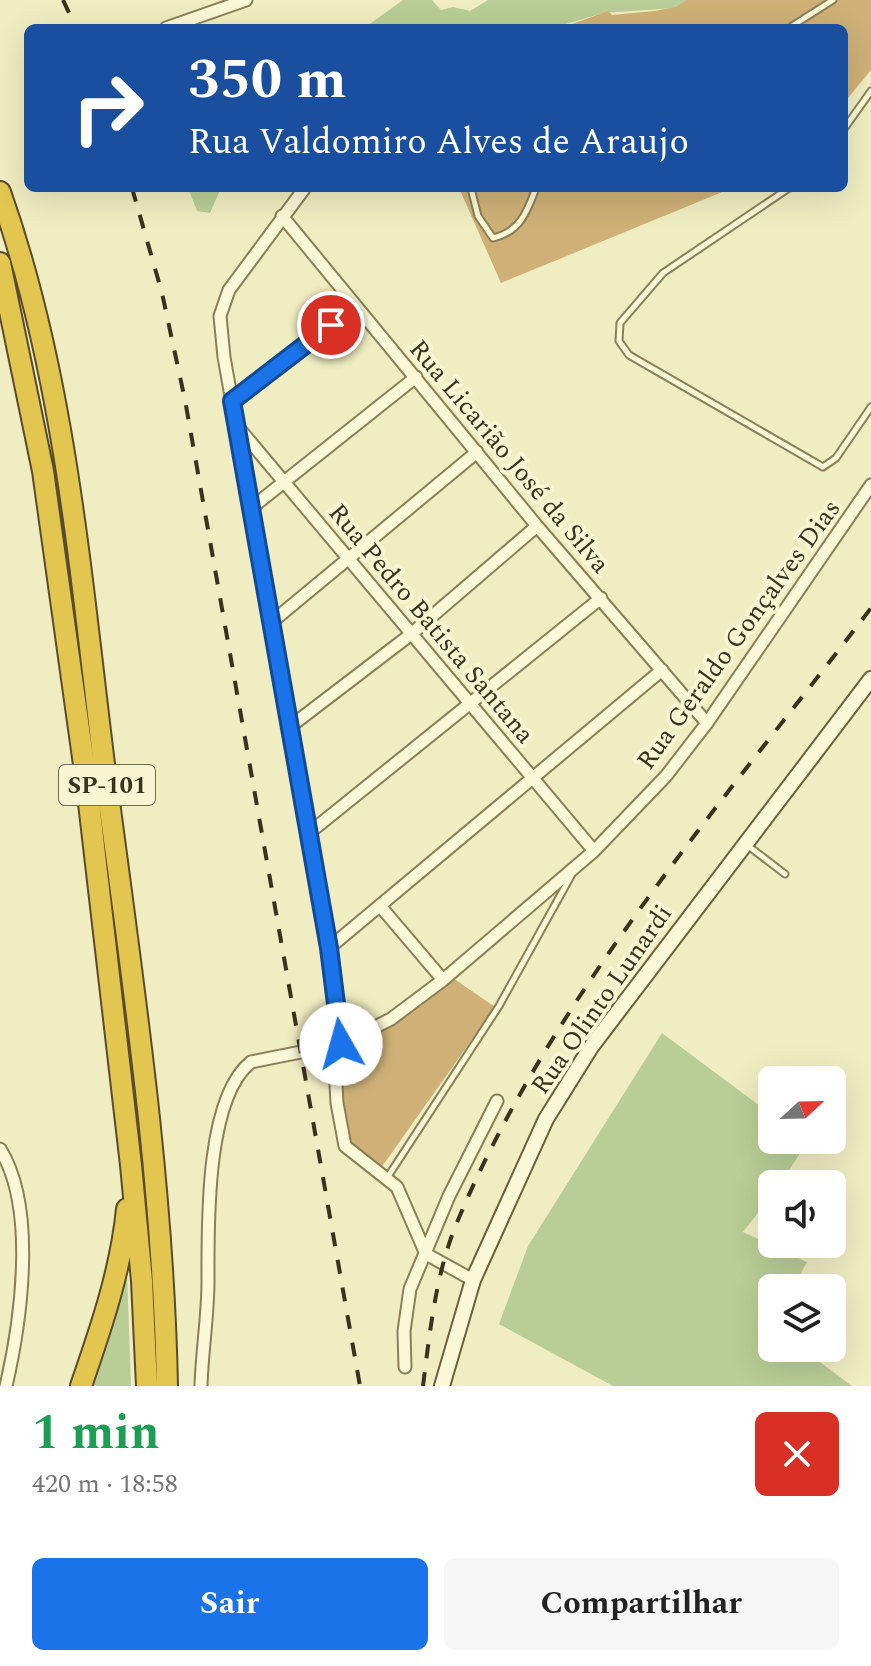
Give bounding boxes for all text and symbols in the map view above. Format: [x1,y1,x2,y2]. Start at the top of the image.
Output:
text: 350 m [188,38,347,123]
icon: right [56,56,160,160]
text: Rua Valdomiro Alves de Araujo [188,115,689,170]
pin [297,291,365,359]
icon: arrive [309,303,353,347]
street label: Rua Licarião José da Silva [399,331,620,583]
street label: Rua Geraldo Gonçalves Dias [627,491,851,778]
street label: Rua Pedro Batista Santana [318,495,544,753]
road number: SP-101 [59,765,155,805]
street label: Rua Olinto Lunardi [521,896,683,1103]
position arrow [299,1002,383,1086]
north arrow [758,1066,846,1154]
map controls [758,1066,846,1362]
button: sound [758,1170,846,1258]
button: layers [758,1274,846,1362]
text: 1 min [32,1397,160,1470]
button: close [755,1412,839,1496]
text: 420 m · 18:58 [32,1464,178,1504]
button: Sair [32,1558,428,1650]
button: Compartilhar [444,1558,839,1650]

